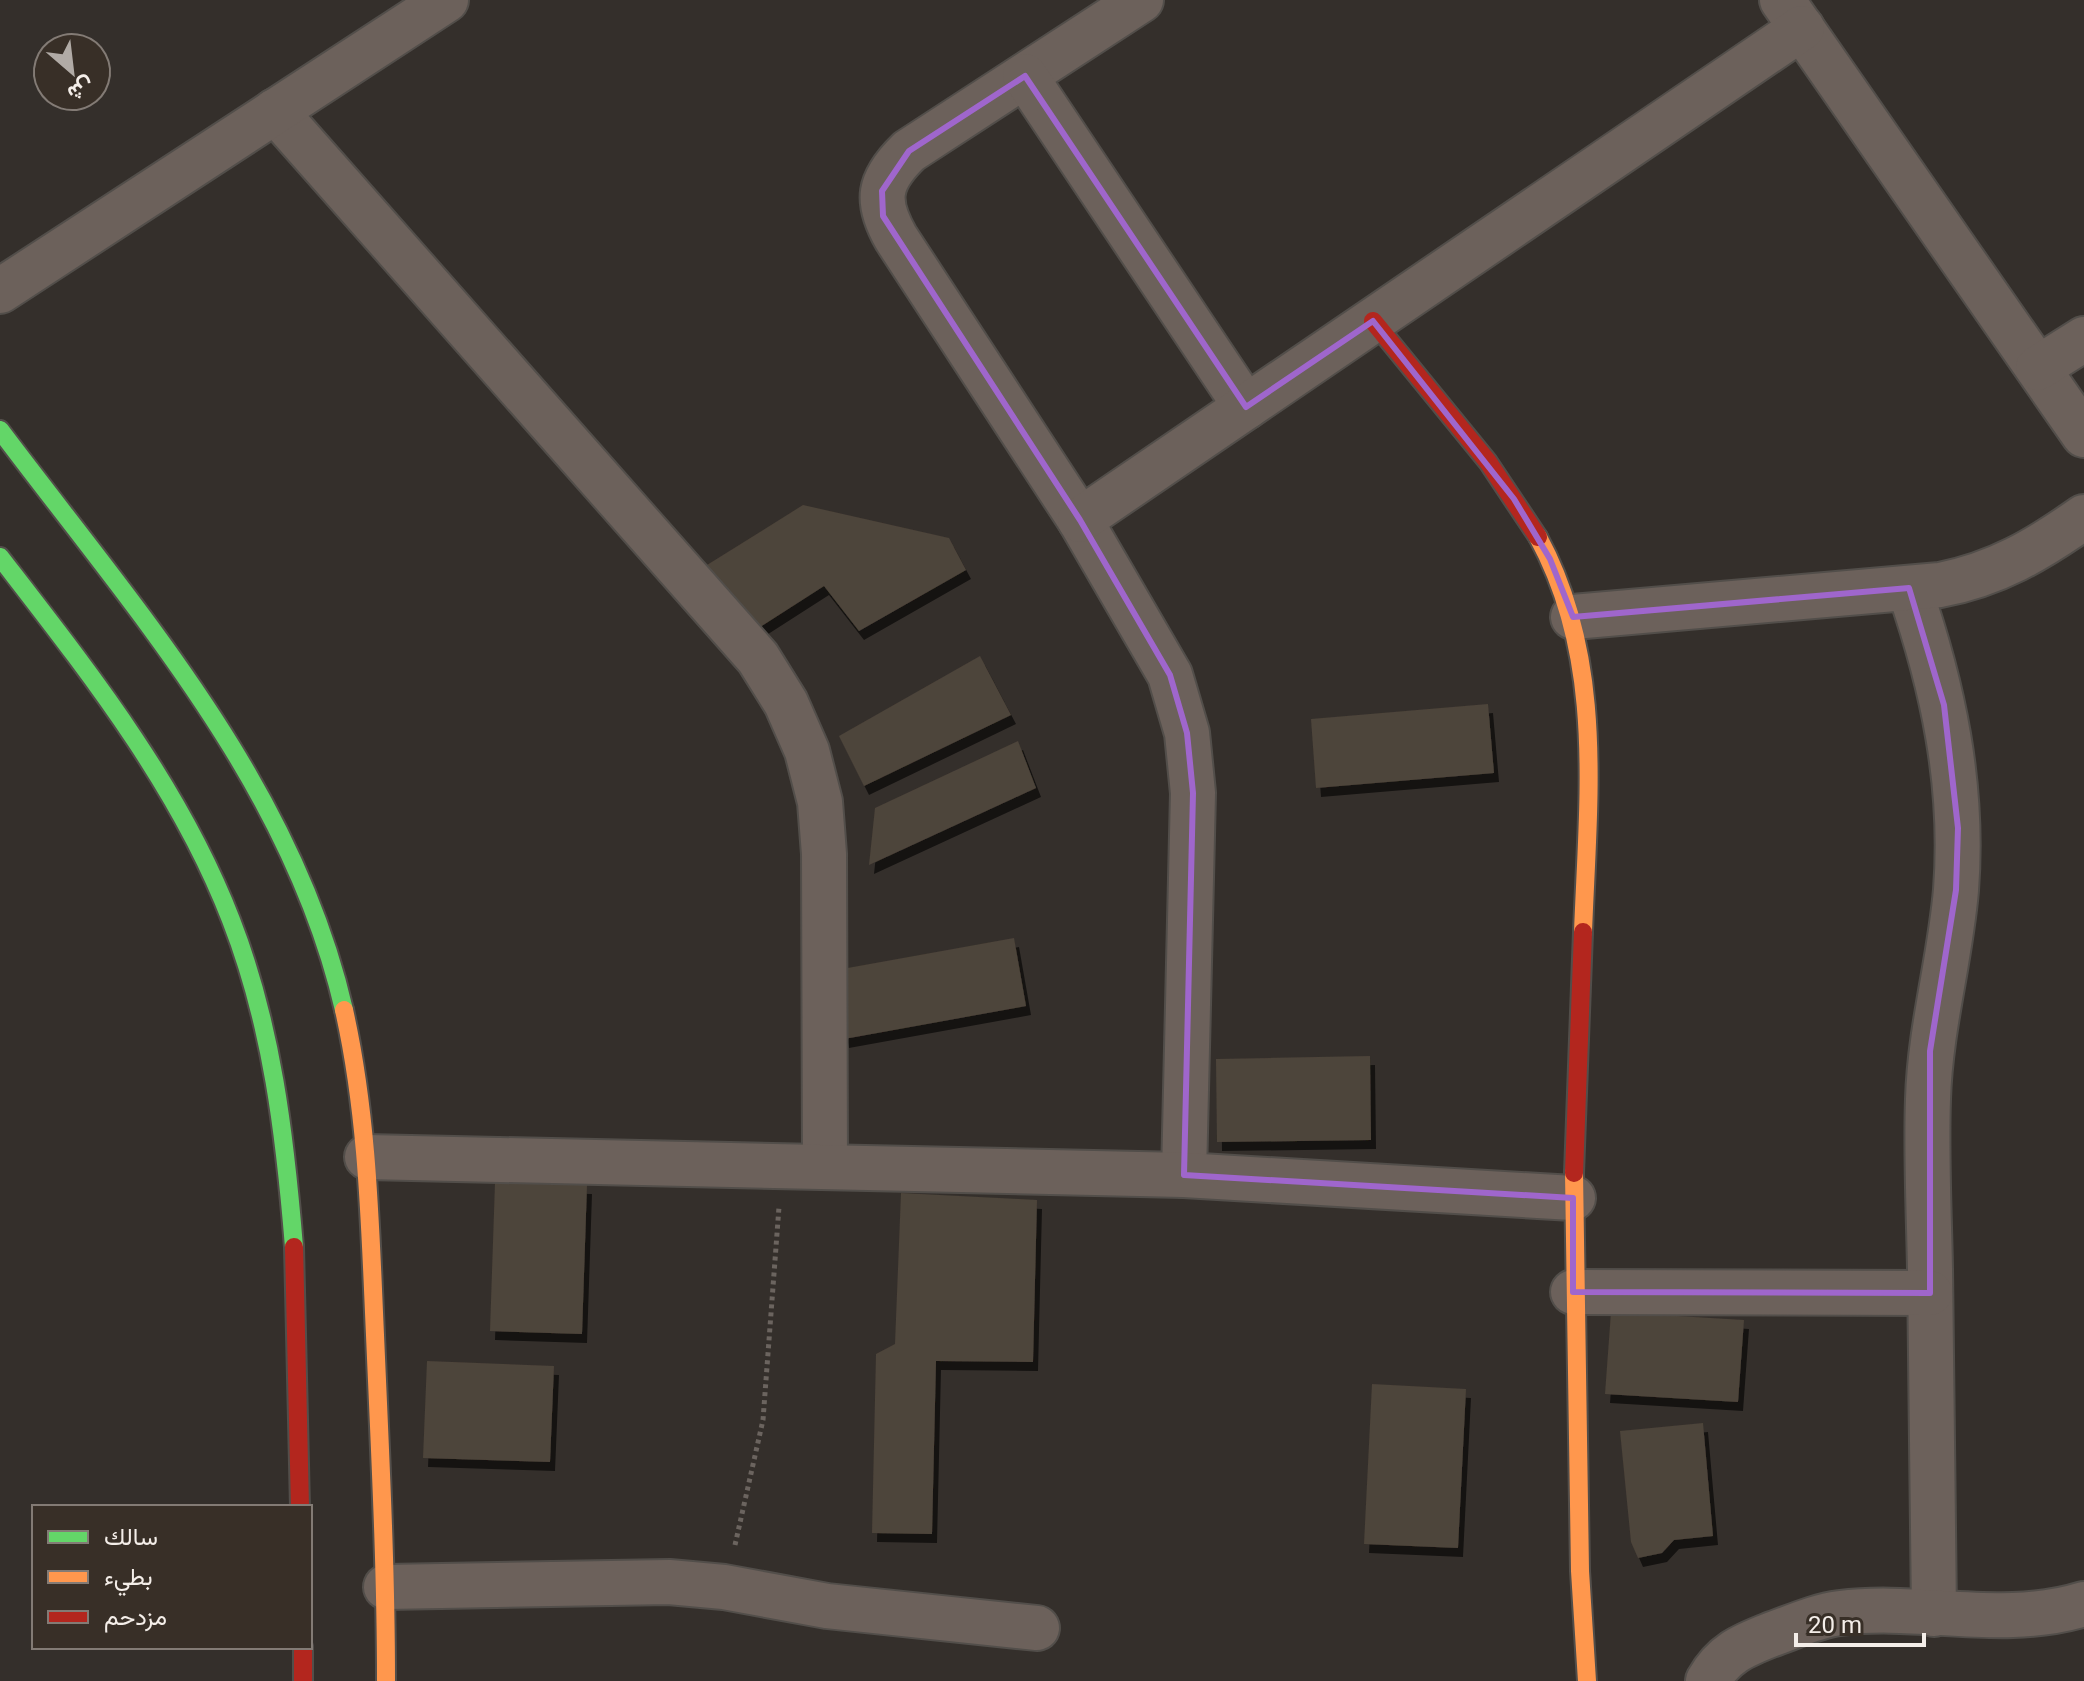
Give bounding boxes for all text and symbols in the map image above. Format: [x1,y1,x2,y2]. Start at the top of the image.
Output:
north arrow [32,32,112,112]
text: ش [63,71,99,106]
legend [32,1505,312,1649]
text: سالك [104,1523,158,1551]
text: بطيء [104,1563,153,1596]
scale bar [1796,1597,1924,1647]
text: مزدحم [104,1603,167,1633]
text: 20 m [1808,1611,1862,1639]

